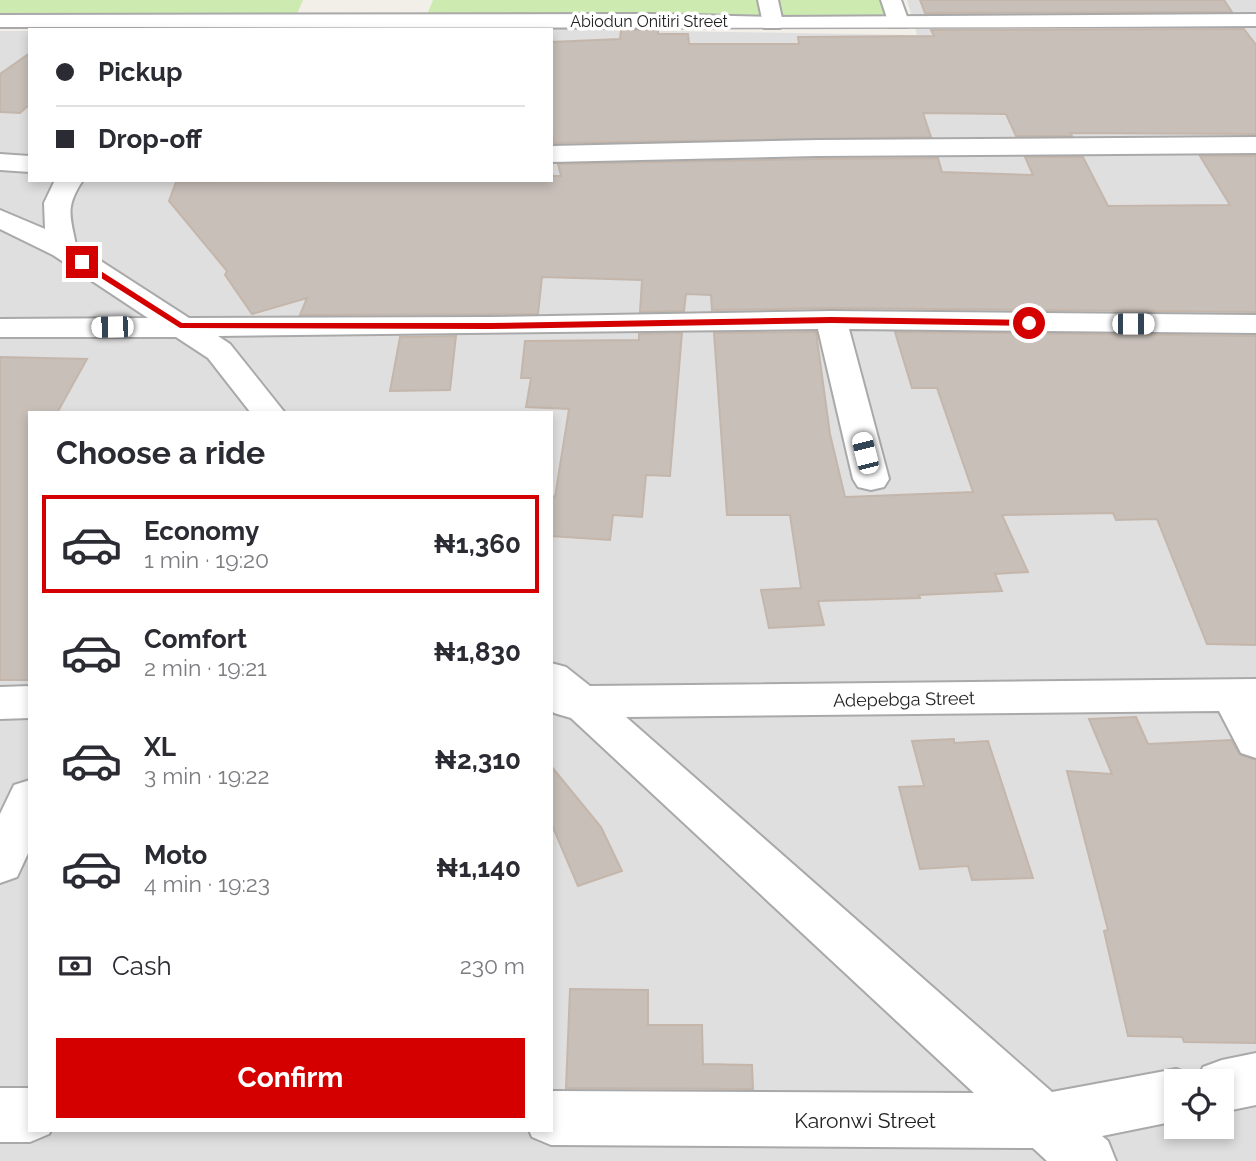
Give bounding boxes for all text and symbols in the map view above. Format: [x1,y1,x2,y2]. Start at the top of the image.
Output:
street label: Abiodun Onitiri Street [570,12,728,31]
text: Pickup [98,57,183,87]
text: Drop-off [98,124,202,154]
route end [66,246,98,278]
route start [1013,307,1045,339]
car [1113,314,1155,335]
car [91,316,134,338]
car [850,430,881,476]
text: Choose a ride [56,434,265,471]
icon: car [60,513,123,576]
text: Economy [144,516,259,546]
text: ₦1,360 [433,529,521,559]
text: 1 min · 19:20 [144,546,269,573]
icon: car [60,621,123,684]
text: Comfort [144,624,247,654]
text: ₦1,830 [434,637,521,667]
text: 2 min · 19:21 [144,654,267,681]
street label: Adepebga Street [833,687,975,711]
icon: car [60,729,123,792]
text: XL [144,732,176,762]
text: ₦2,310 [435,745,521,775]
text: 3 min · 19:22 [144,762,269,789]
icon: car [60,837,123,900]
text: Moto [144,840,207,870]
text: ₦1,140 [436,853,521,883]
text: 4 min · 19:23 [144,870,270,897]
icon: cash [56,947,94,985]
text: Cash [112,951,172,981]
text: 230 m [460,952,525,979]
button: Confirm [56,1038,525,1118]
map controls [1164,1069,1234,1139]
button: locate [1164,1069,1234,1139]
street label: Karonwi Street [794,1108,936,1133]

